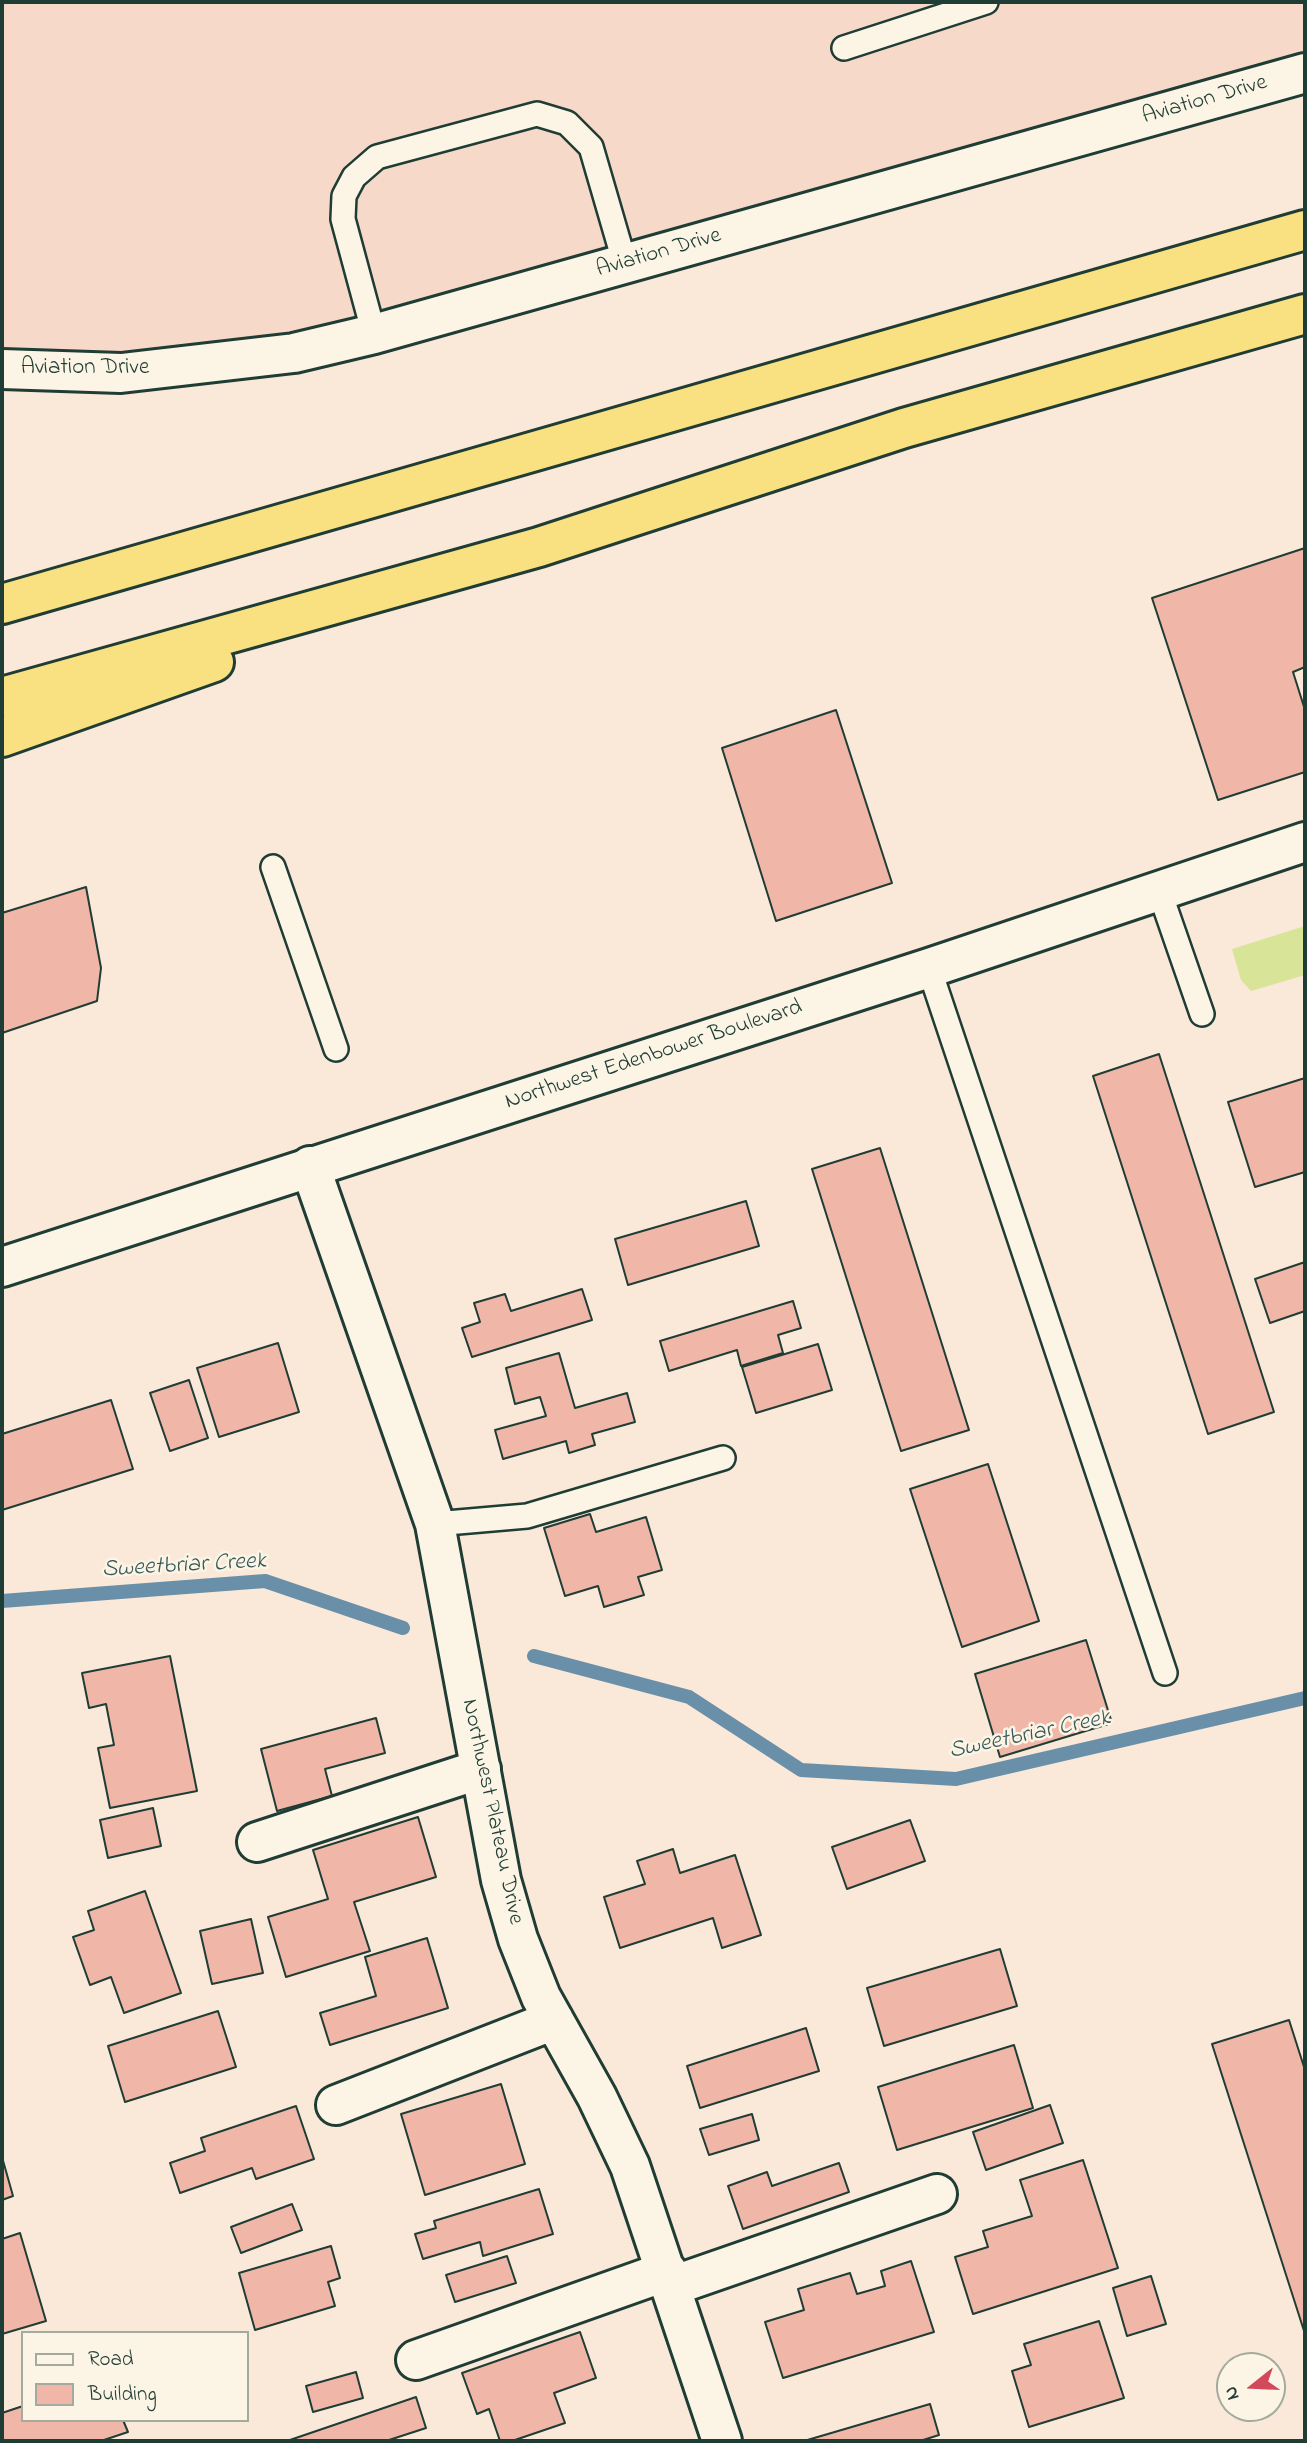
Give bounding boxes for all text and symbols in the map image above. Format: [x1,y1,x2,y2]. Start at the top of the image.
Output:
street label: Aviation Drive [1139,70,1271,132]
street label: Aviation Drive [593,223,725,285]
street label: Aviation Drive [21,355,149,383]
street label: Northwest Edenbower Boulevard [502,995,806,1117]
water label: Sweetbriar Creek [101,1548,267,1586]
street label: Northwest Plateau Drive [454,1697,528,1927]
water label: Sweetbriar Creek [947,1705,1113,1767]
legend [21,2331,248,2422]
text: Road [88,2345,134,2375]
north arrow [1216,2352,1286,2422]
text: Building [88,2380,157,2410]
text: N [1218,2383,1247,2403]

